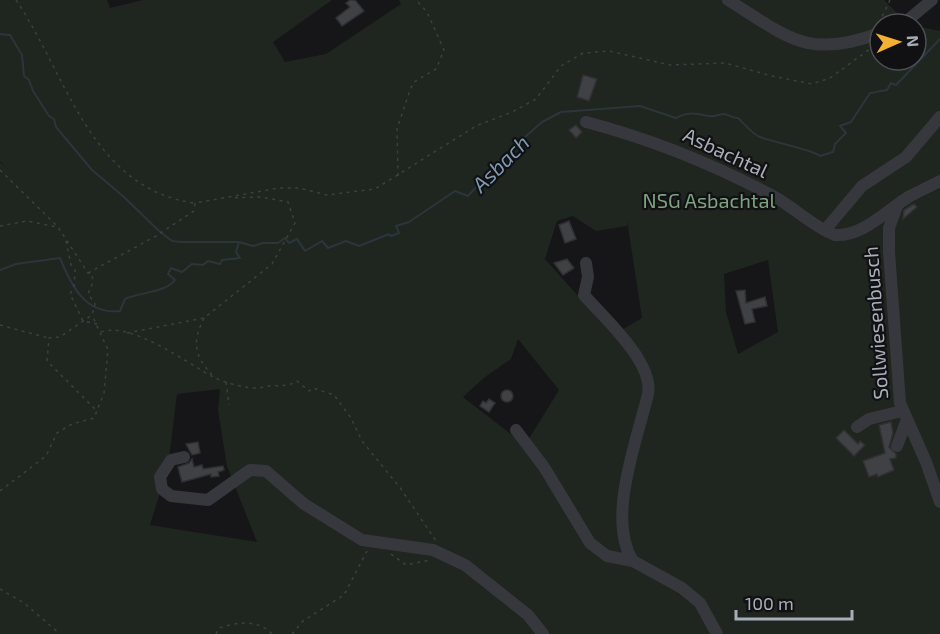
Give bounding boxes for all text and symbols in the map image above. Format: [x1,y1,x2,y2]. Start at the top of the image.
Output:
north arrow [868,12,928,72]
text: N [904,35,923,47]
street label: Asbachtal [680,122,772,182]
water label: Asbach [466,129,534,197]
park label: NSG Asbachtal [643,188,775,212]
street label: Sollwiesenbusch [858,246,892,400]
scale bar [736,583,852,621]
text: 100 m [745,592,794,614]

